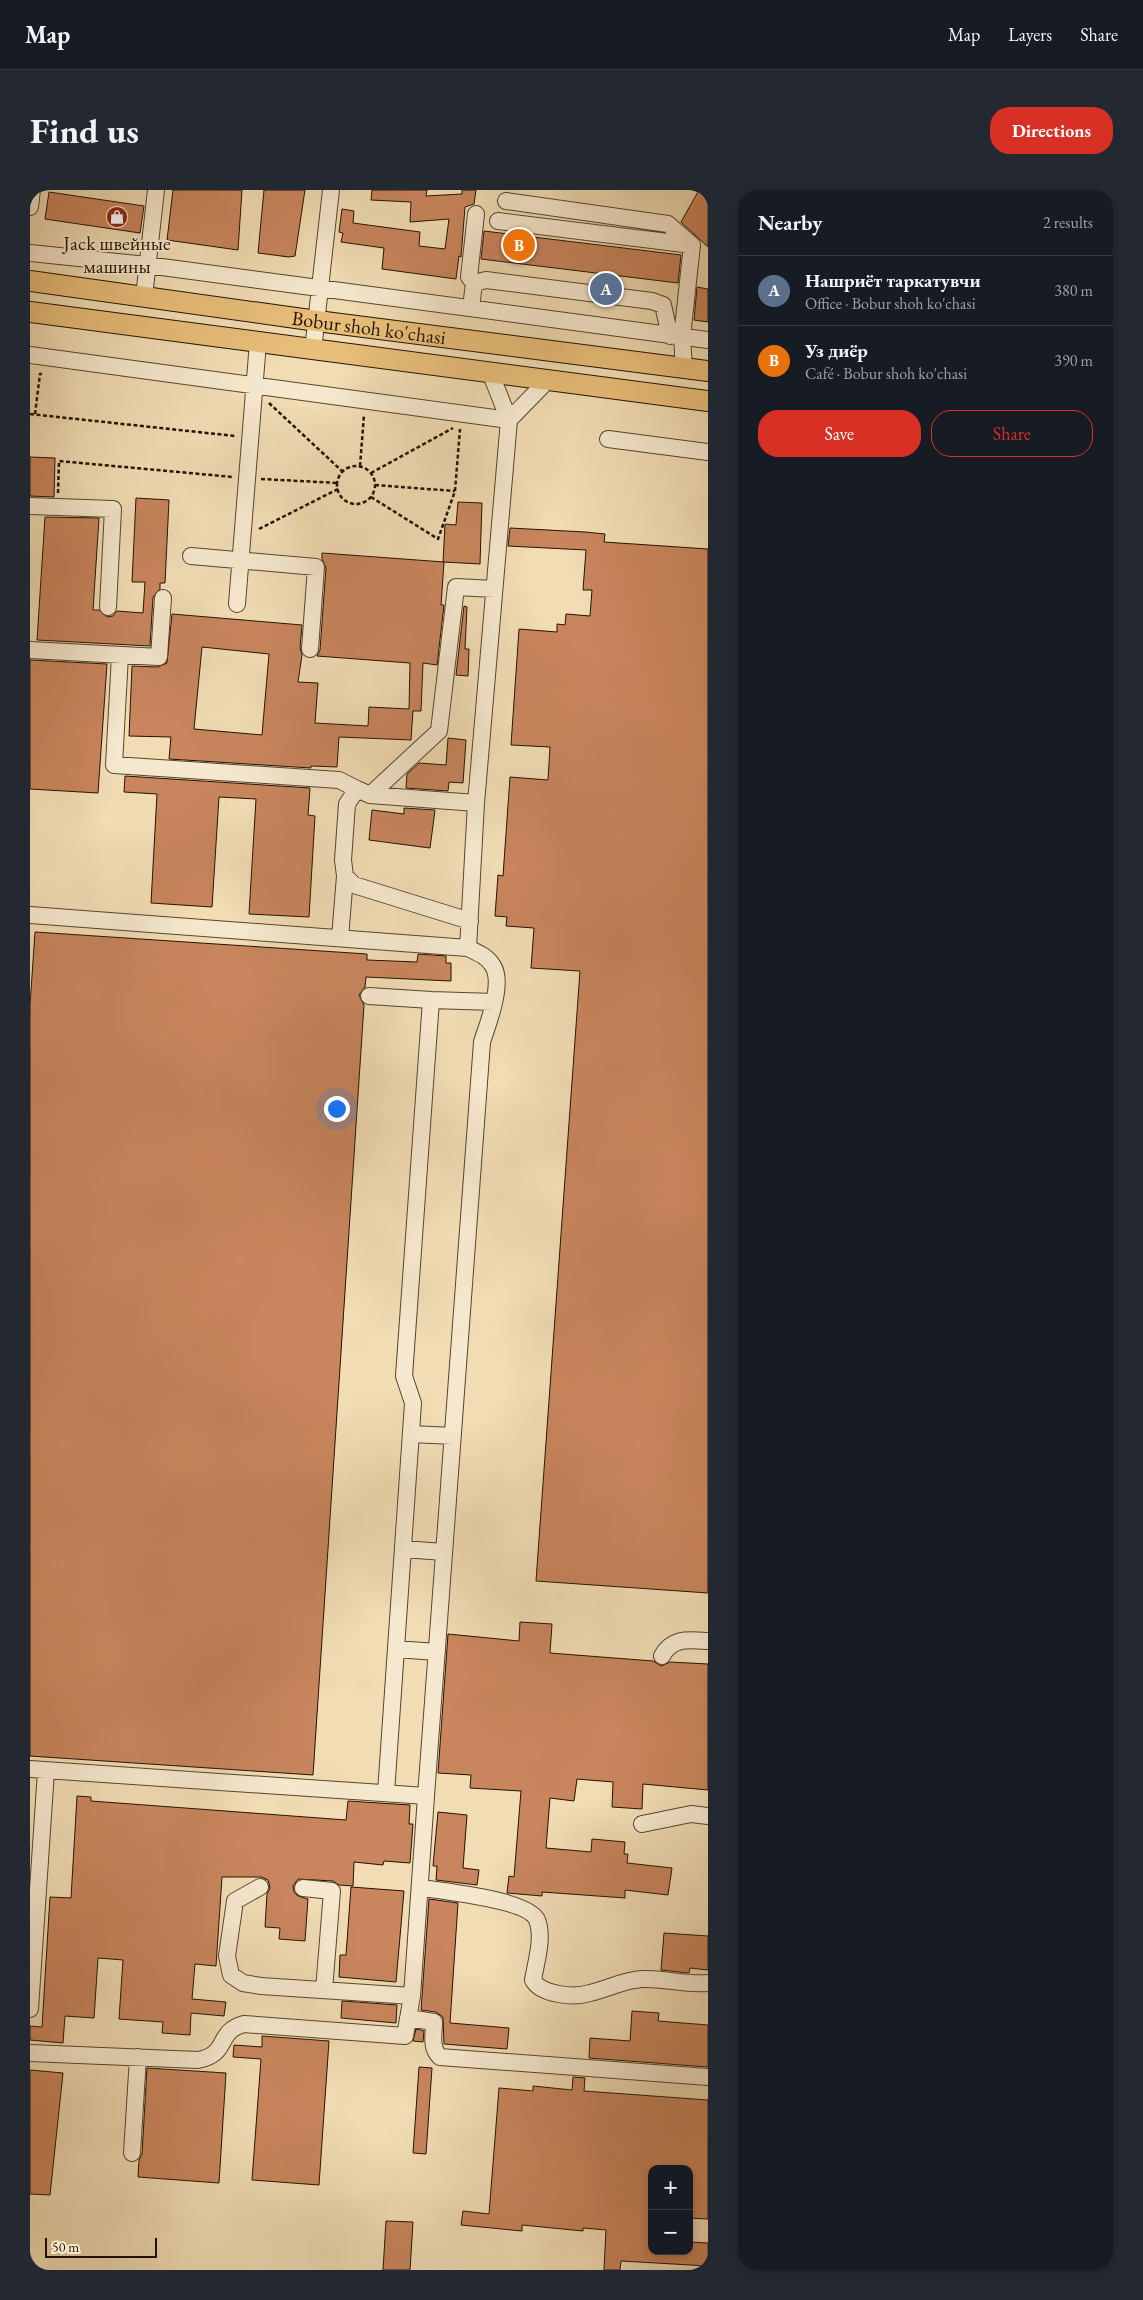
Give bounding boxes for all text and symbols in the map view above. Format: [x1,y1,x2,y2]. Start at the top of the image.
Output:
text: Map [25,19,70,50]
text: Map [948,23,980,46]
text: Layers [1008,23,1052,46]
text: Share [1080,23,1118,46]
button: Directions [990,107,1113,154]
text: Find us [30,108,139,153]
shop icon: Jack швейные машины [105,205,129,229]
text: Nearby [758,209,822,236]
text: 2 results [1043,212,1093,233]
pin: B [503,226,535,264]
place label: Jack швейные машины [61,230,171,279]
text: Нашриёт таркатувчи [805,268,981,293]
pin: A [590,270,622,308]
text: A [768,280,780,301]
text: 380 m [1054,280,1093,301]
text: Office · Bobur shoh ko'chasi [805,293,976,314]
street label: Bobur shoh ko'chasi [290,305,447,350]
text: Уз диёр [805,338,868,363]
text: B [769,350,779,371]
text: 390 m [1054,350,1093,371]
text: Café · Bobur shoh ko'chasi [805,363,967,384]
button: Save [758,410,921,457]
button: Share [931,410,1093,457]
your location [324,1096,350,1122]
map controls [648,2165,693,2255]
button: + [648,2165,693,2210]
button: − [648,2210,693,2255]
scale bar [45,2235,158,2258]
text: 50 m [52,2238,79,2256]

